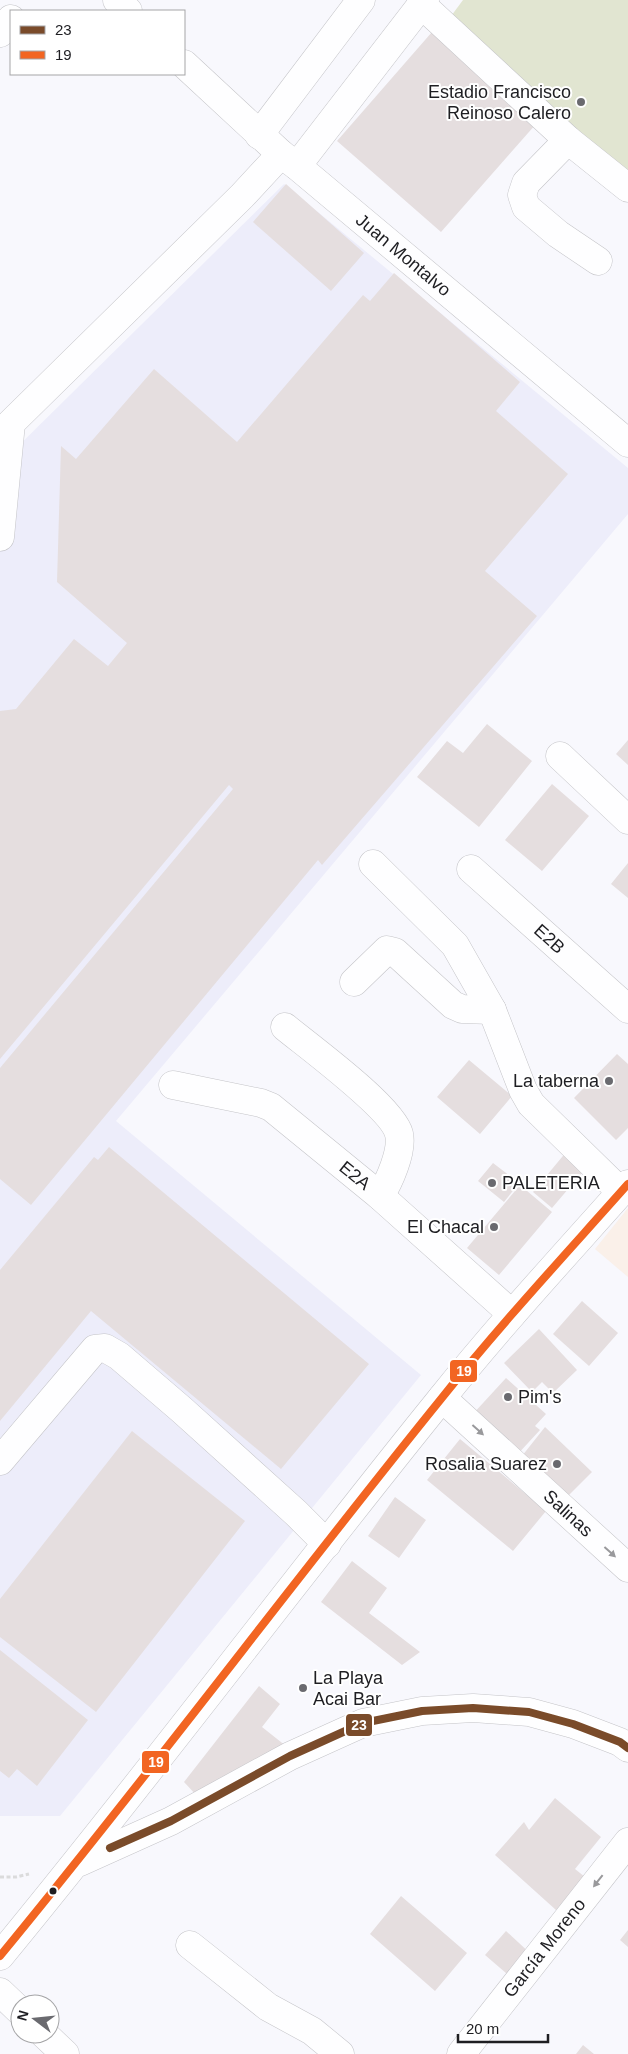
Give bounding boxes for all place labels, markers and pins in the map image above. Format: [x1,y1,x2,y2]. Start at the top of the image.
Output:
place label: Estadio Francisco Reinoso Calero [428,82,571,123]
marker: Estadio Francisco Reinoso Calero [575,96,587,108]
place label: La taberna [513,1071,600,1091]
marker: La taberna [603,1075,615,1087]
place label: PALETERIA [502,1173,600,1193]
marker: PALETERIA [486,1177,498,1189]
place label: El Chacal [407,1217,484,1237]
marker: El Chacal [488,1221,500,1233]
place label: Pim's [518,1387,561,1407]
marker: Pim's [502,1391,514,1403]
place label: Rosalia Suarez [425,1454,547,1474]
marker: Rosalia Suarez [551,1458,563,1470]
place label: La Playa Acai Bar [313,1668,384,1709]
marker: La Playa Acai Bar [297,1682,309,1694]
unlabelled marker [48,1886,58,1896]

